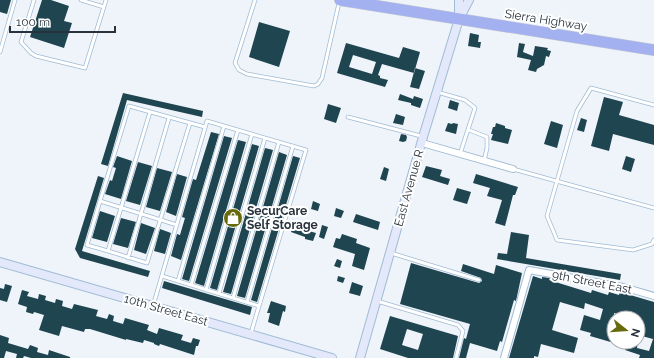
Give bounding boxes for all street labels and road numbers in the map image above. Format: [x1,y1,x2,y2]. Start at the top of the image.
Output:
street label: Sierra Highway [504,7,589,33]
street label: East Avenue R [391,148,427,228]
street label: 9th Street East [551,267,633,297]
street label: 10th Street East [122,291,210,329]

